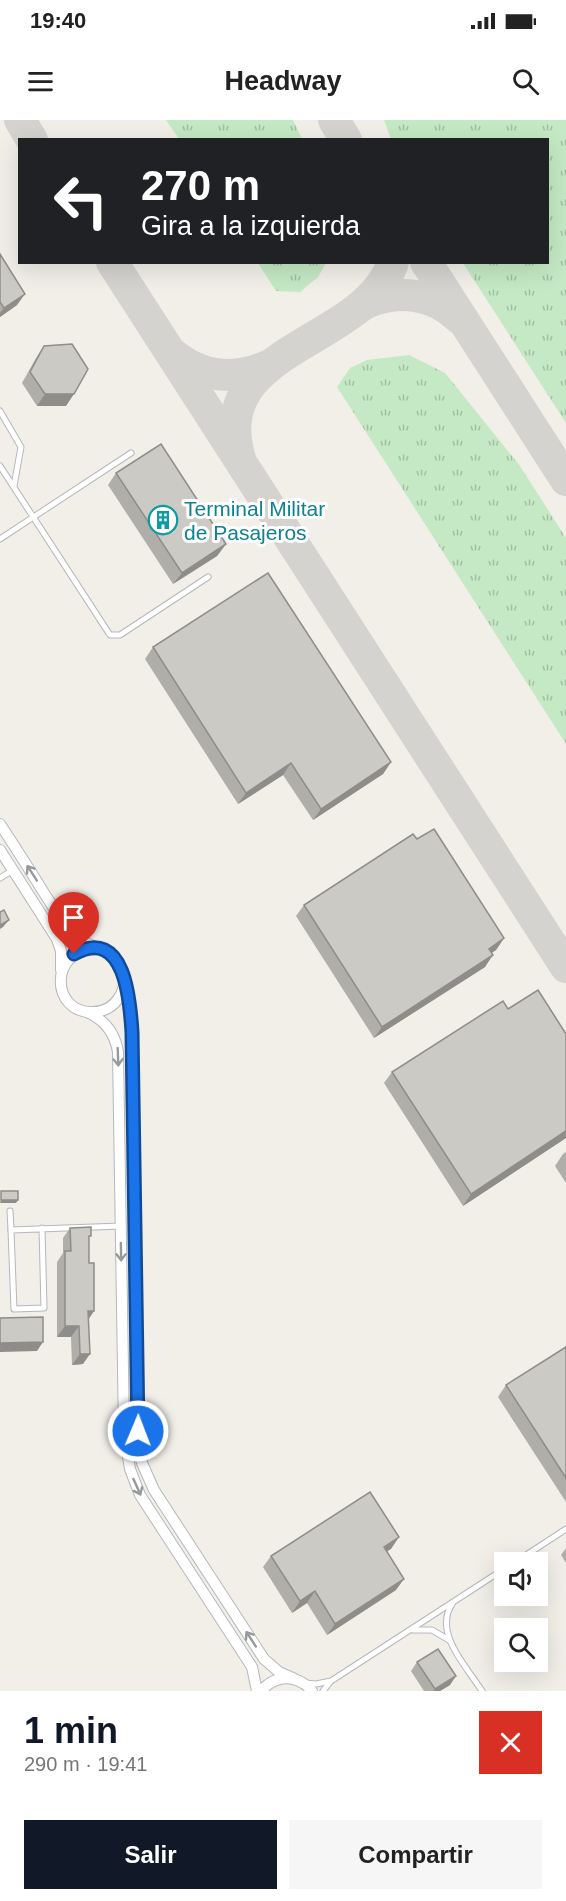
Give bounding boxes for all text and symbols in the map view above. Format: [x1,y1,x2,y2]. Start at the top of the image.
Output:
text: 19:40 [30,8,86,33]
icon: menu [24,65,57,98]
icon: search [509,65,542,98]
text: Headway [224,66,342,96]
icon: left [42,162,120,240]
text: 270 m [141,162,260,209]
text: Gira a la izquierda [141,211,360,241]
place label: Terminal Militar de Pasajeros [184,497,325,544]
building icon: Terminal Militar de Pasajeros [147,504,179,536]
one-way arrow [25,865,38,882]
pin [48,892,99,954]
icon: arrive [57,901,90,934]
one-way arrow [112,1047,123,1067]
one-way arrow [116,1242,127,1262]
position arrow [106,1399,170,1463]
one-way arrow [132,1478,143,1496]
map controls [494,1552,548,1672]
button: sound [494,1552,548,1606]
button: search [494,1618,548,1672]
one-way arrow [244,1631,257,1648]
text: 1 min [24,1710,118,1751]
button: close [479,1711,542,1774]
text: 290 m · 19:41 [24,1753,147,1775]
button: Salir [24,1820,277,1889]
button: Compartir [289,1820,542,1889]

